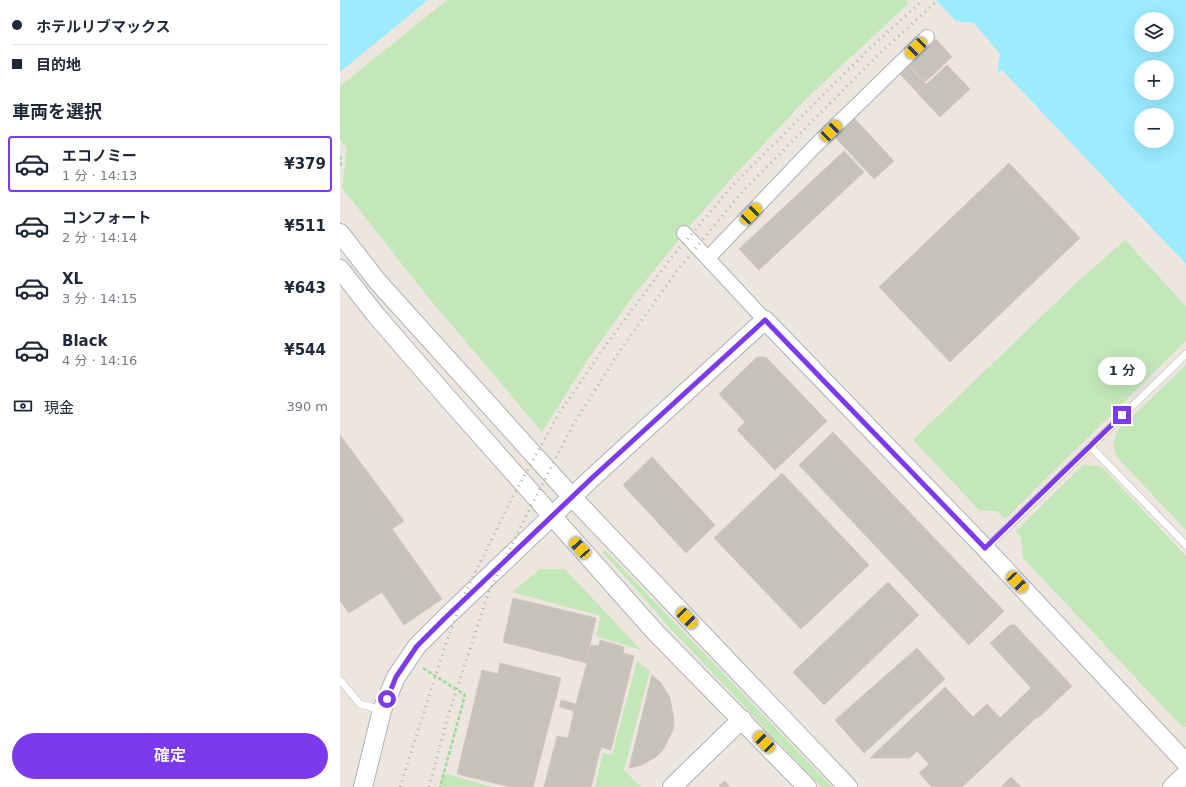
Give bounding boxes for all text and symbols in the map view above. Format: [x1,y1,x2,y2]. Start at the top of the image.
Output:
map controls [1134,12,1174,148]
button: layers [1134,12,1174,52]
text: ホテルリブマックス [36,18,171,36]
car [903,35,929,61]
text: 目的地 [36,56,81,74]
button: + [1134,60,1174,100]
text: 車両を選択 [12,101,102,122]
button: − [1134,108,1174,148]
car [818,118,844,144]
icon: car [14,146,50,182]
text: エコノミー [62,147,137,165]
text: ¥379 [284,155,326,173]
text: 1 分 · 14:13 [62,168,137,183]
car [738,201,764,227]
icon: car [14,208,50,244]
text: コンフォート [62,209,152,227]
text: ¥511 [284,217,326,235]
text: 2 分 · 14:14 [62,230,137,245]
icon: car [14,270,50,306]
text: XL [62,270,83,288]
text: ¥643 [284,279,326,297]
text: 3 分 · 14:15 [62,291,137,306]
icon: car [14,332,50,368]
text: Black [62,332,108,350]
text: ¥544 [284,341,326,359]
text: 4 分 · 14:16 [62,353,137,368]
callout: 1 分 [1098,357,1146,385]
text: 1 分 [1109,363,1135,378]
icon: cash [12,395,34,417]
text: 現金 [44,399,74,417]
text: 390 m [286,399,328,414]
route end [1113,406,1131,424]
car [568,535,592,561]
car [1004,569,1030,595]
car [674,605,700,631]
route start [378,690,396,708]
car [751,729,777,755]
button: 確定 [12,733,328,779]

